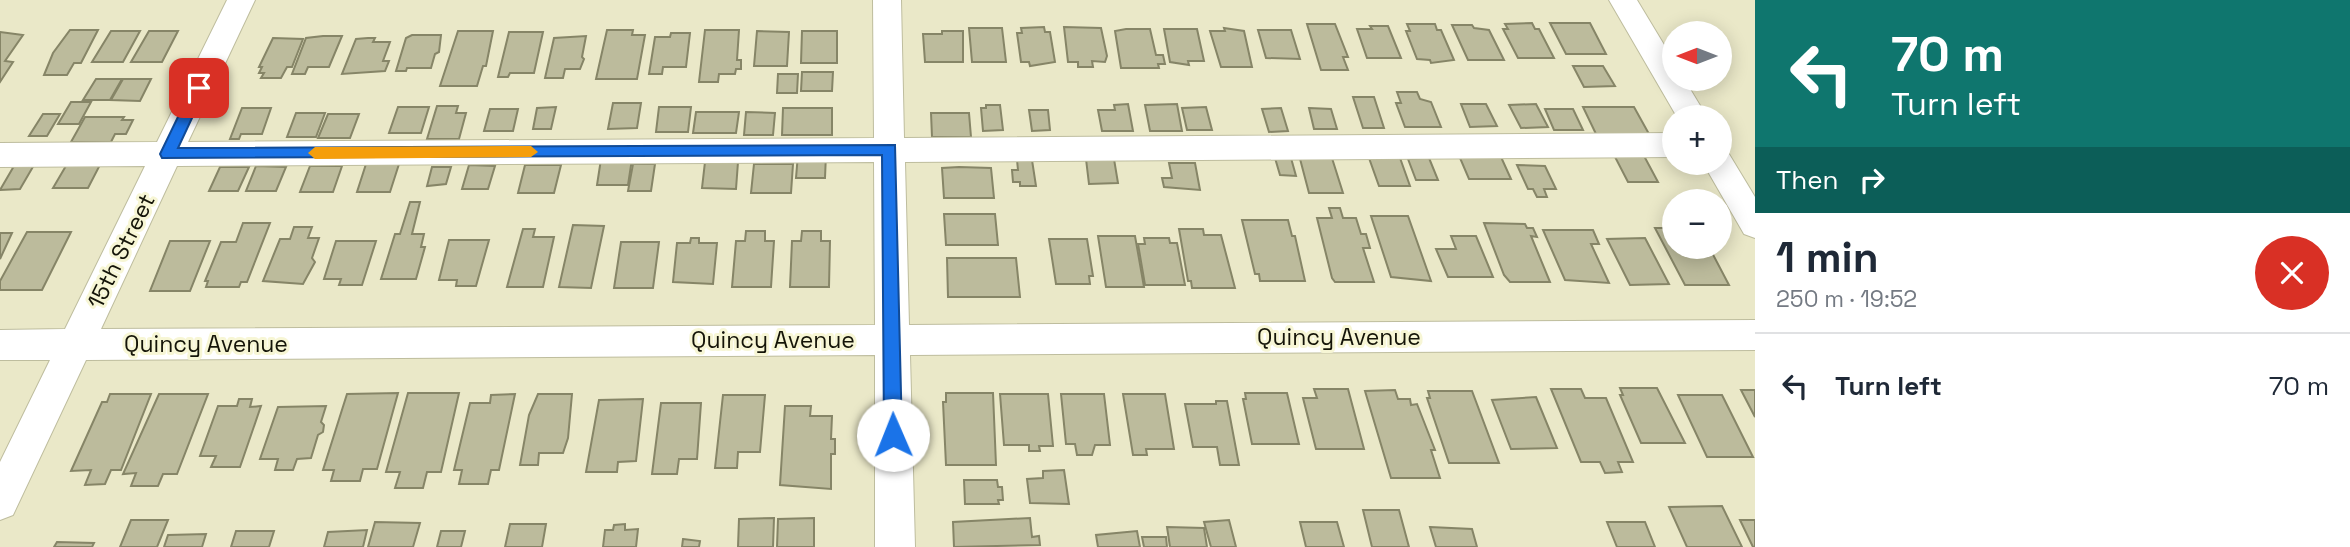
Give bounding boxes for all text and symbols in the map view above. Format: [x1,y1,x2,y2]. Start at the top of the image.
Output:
north arrow [1662,21,1732,91]
map controls [1662,21,1732,259]
text: 70 m [1891,23,2004,85]
icon: left [1776,28,1867,119]
pin [169,58,229,118]
icon: arrive [180,69,218,107]
text: Turn left [1891,84,2021,124]
button: + [1662,105,1732,175]
icon: right [1853,161,1891,199]
text: Then [1776,163,1839,197]
street label: 15th Street [80,189,162,313]
button: − [1662,189,1732,259]
text: 1 min [1776,231,1879,284]
button: close [2255,236,2329,310]
text: 250 m · 19:52 [1776,284,1917,314]
street label: Quincy Avenue [1257,322,1421,352]
street label: Quincy Avenue [691,325,855,355]
street label: Quincy Avenue [124,329,288,359]
icon: left [1776,367,1814,405]
text: Turn left [1835,369,1942,403]
text: 70 m [2269,369,2329,403]
position arrow [856,398,930,472]

